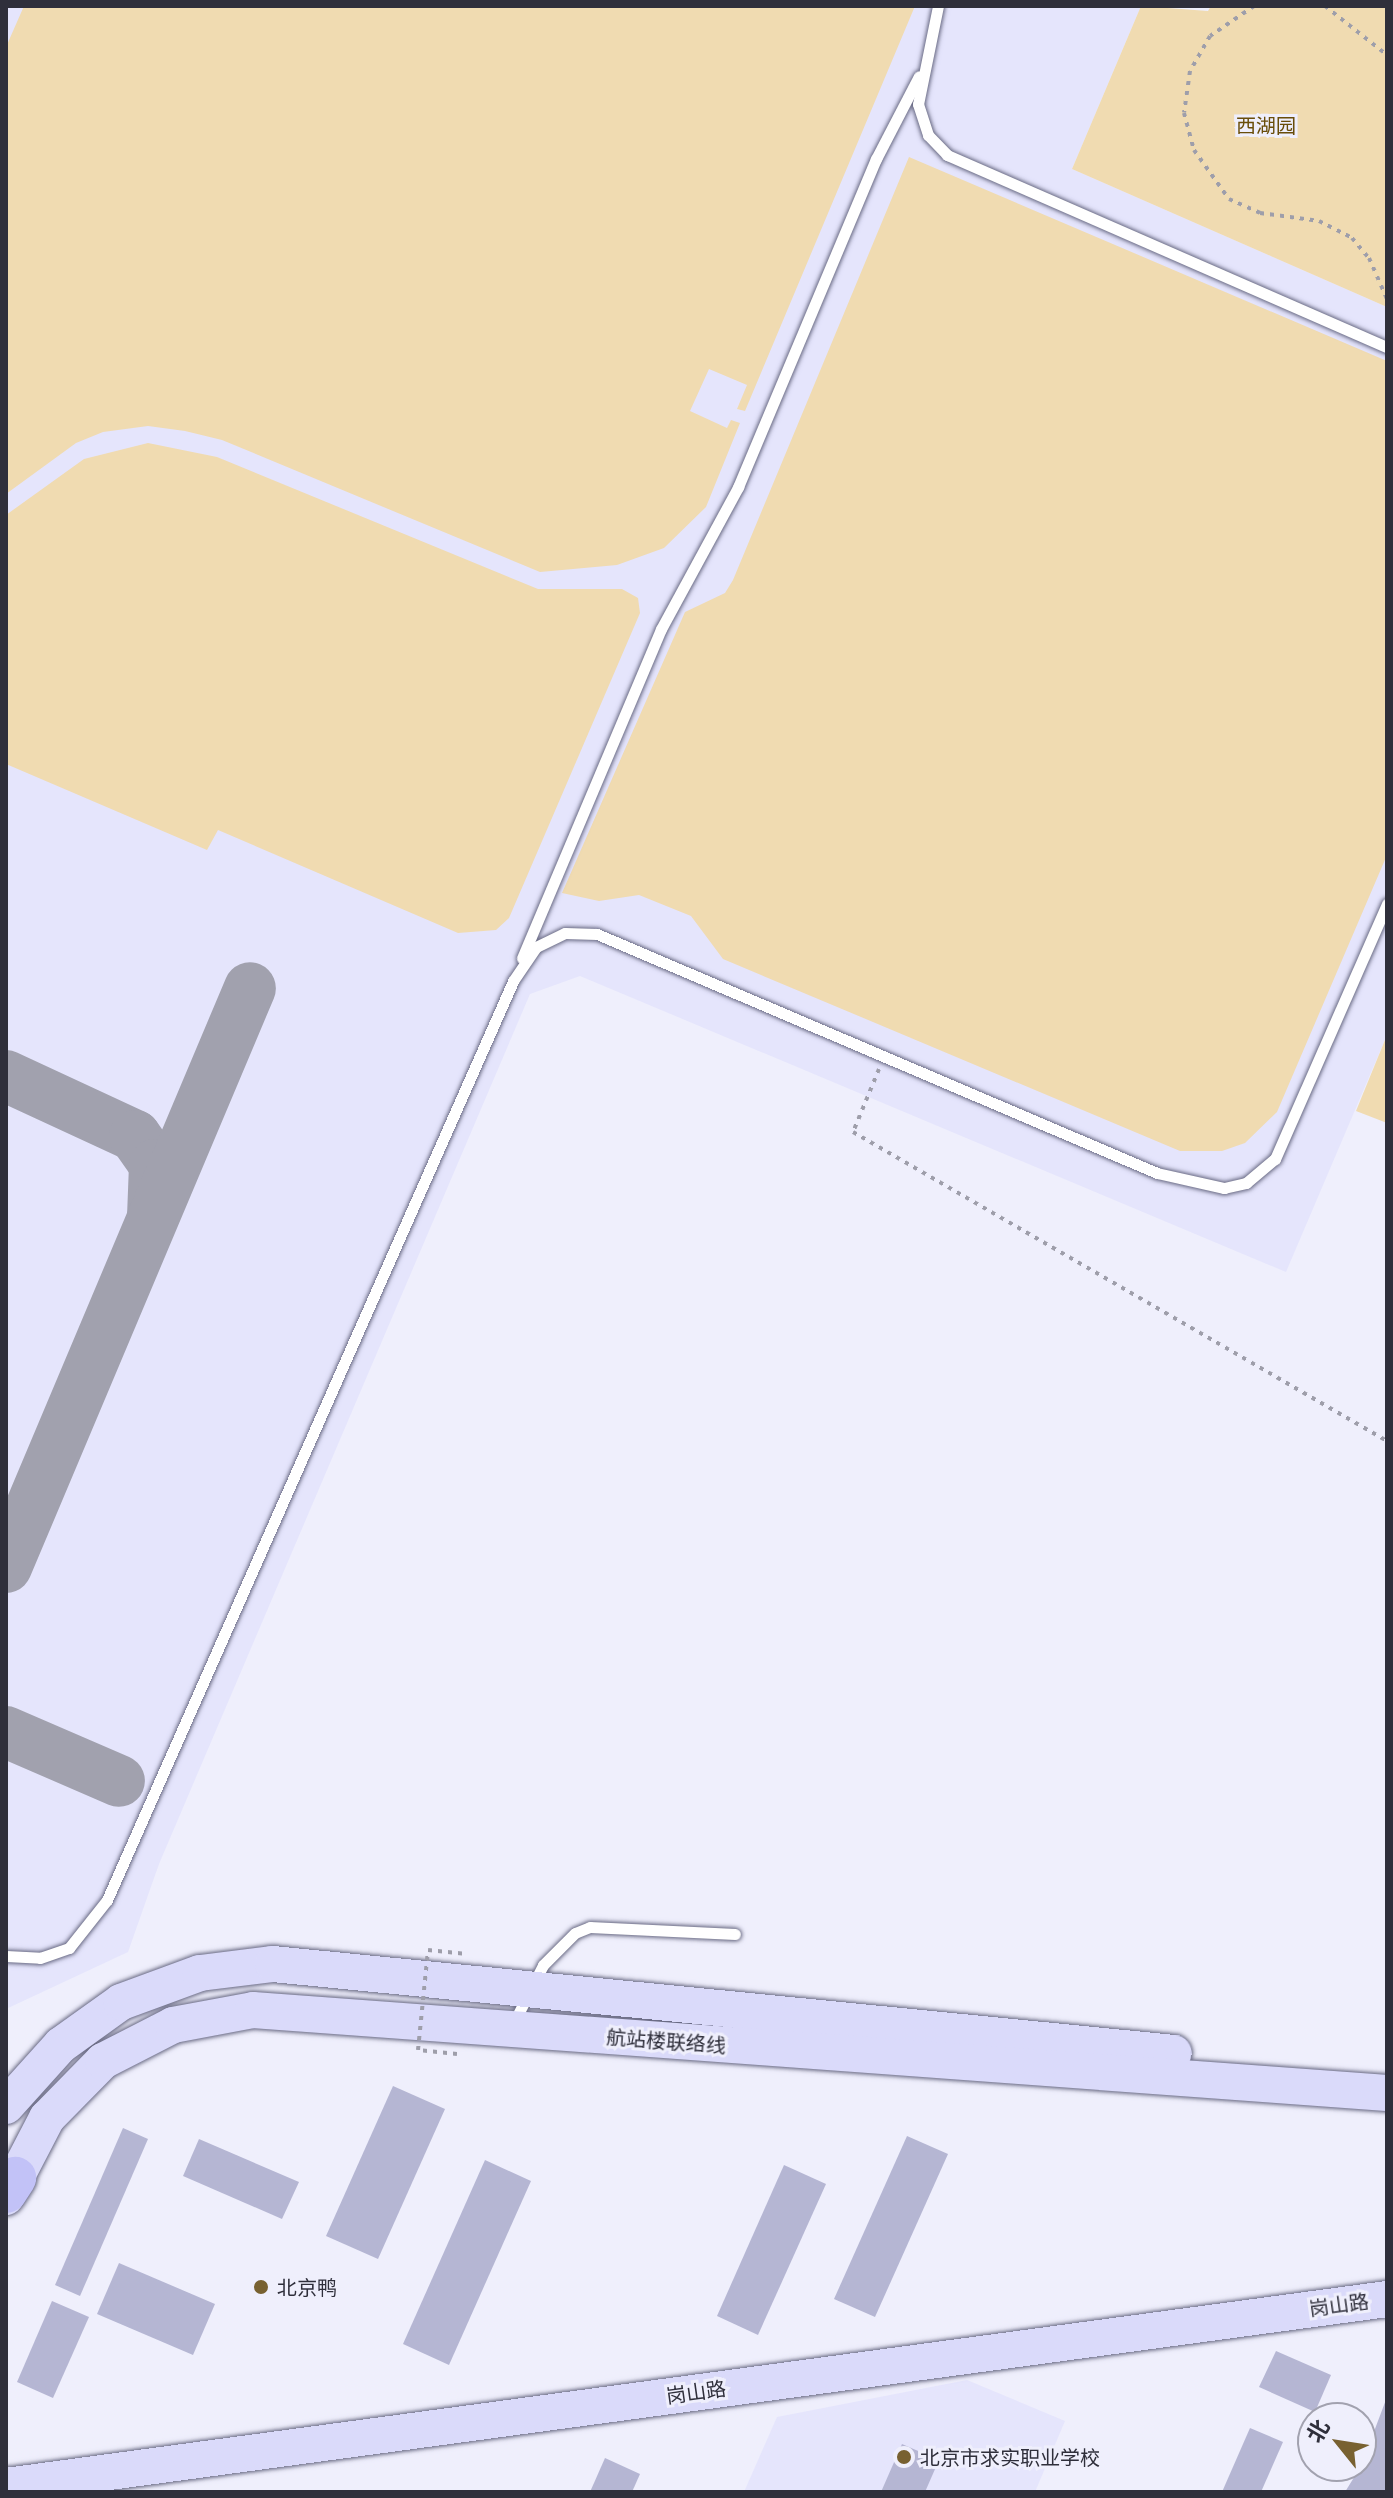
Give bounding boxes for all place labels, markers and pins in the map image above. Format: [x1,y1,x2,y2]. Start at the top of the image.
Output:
place label: 北京鸭 [277,2275,337,2299]
marker: 北京鸭 [252,2278,270,2296]
place label: 北京市求实职业学校 [920,2445,1100,2469]
marker: 北京市求实职业学校 [895,2448,913,2466]

